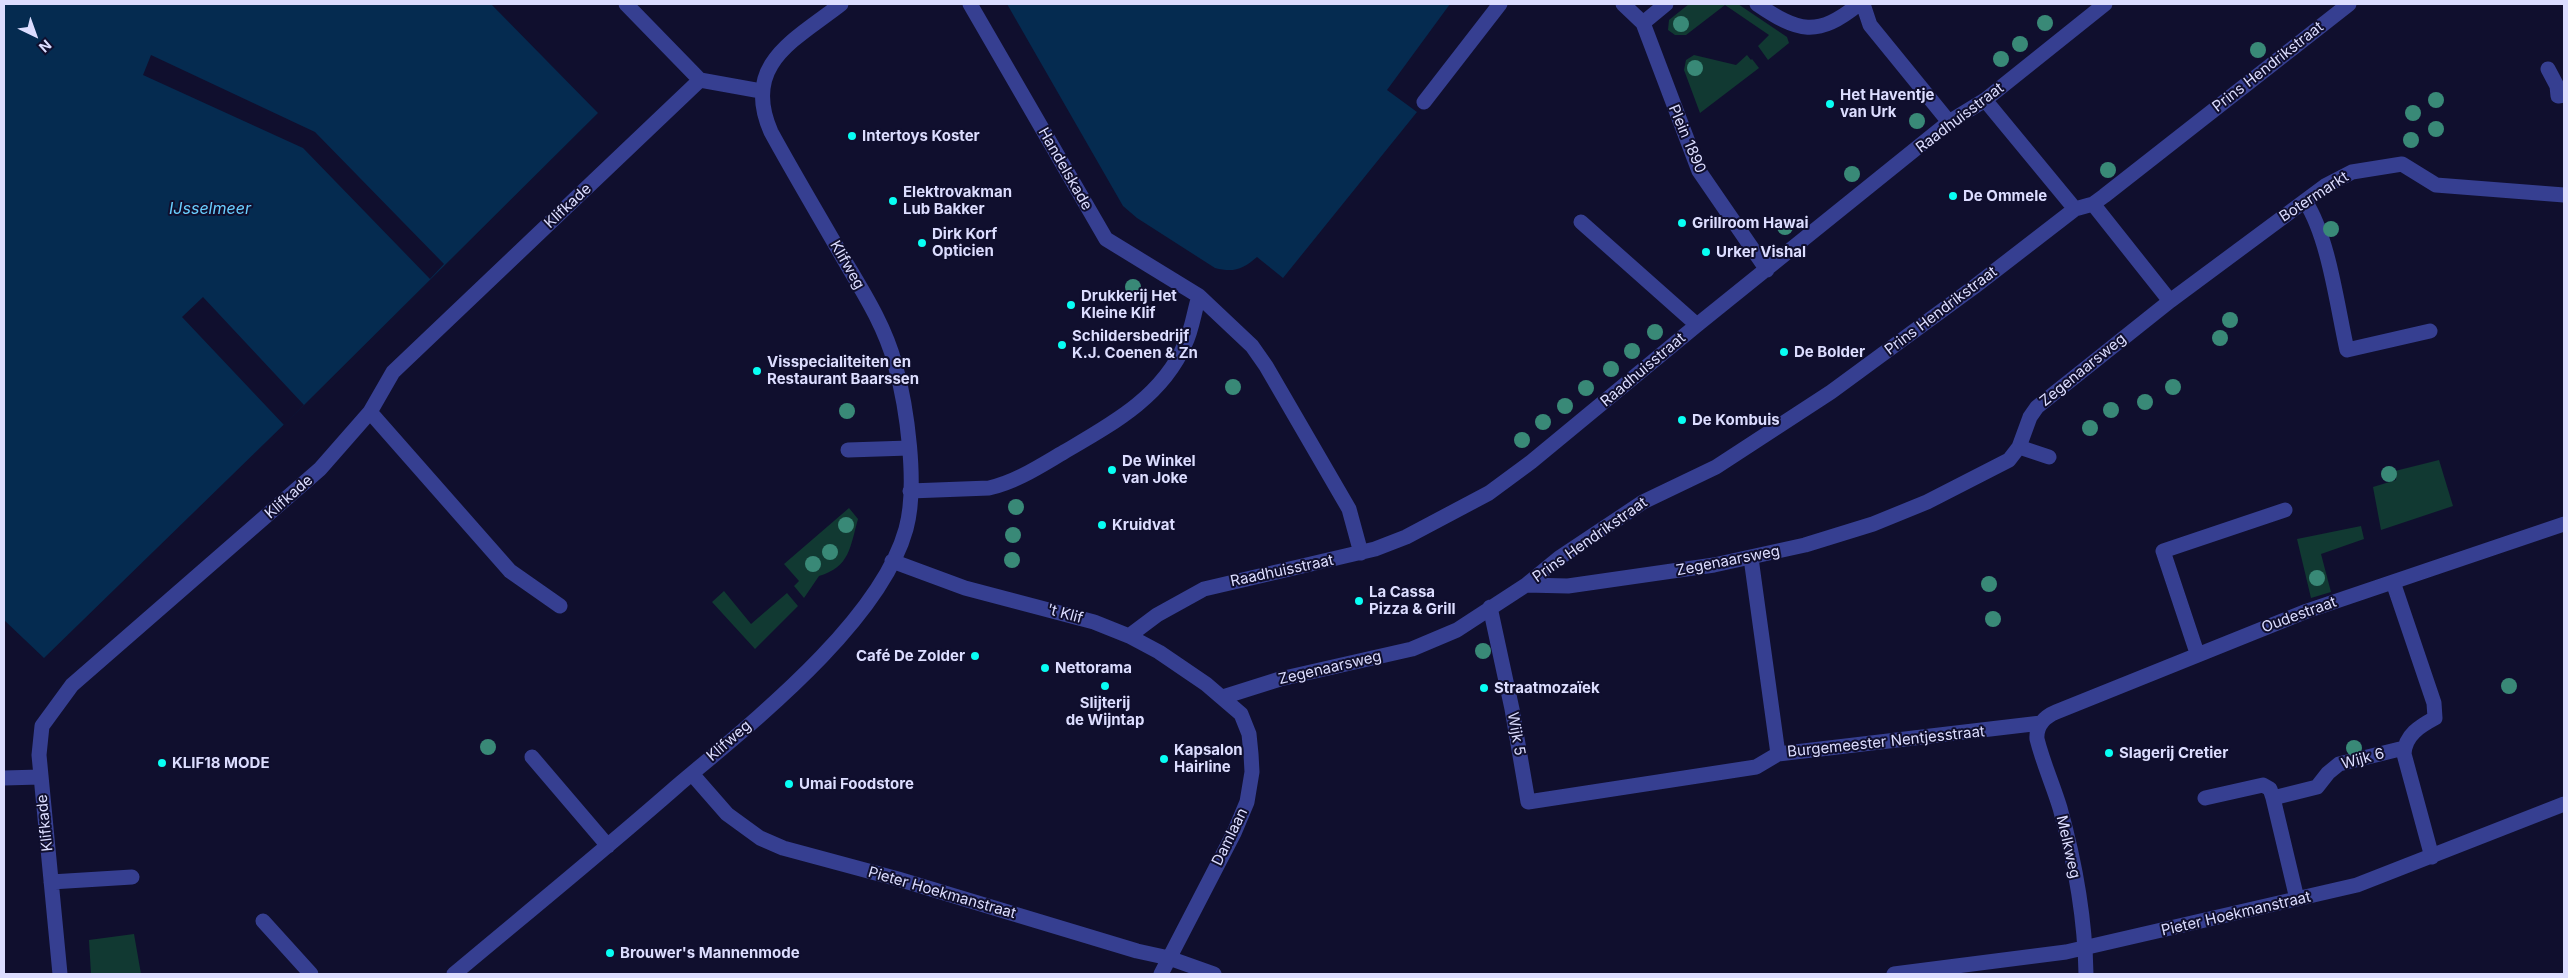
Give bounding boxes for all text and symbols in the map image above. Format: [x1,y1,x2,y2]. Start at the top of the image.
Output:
north arrow [10,10,60,60]
street label: Prins Hendrikstraat [2209,18,2327,116]
text: N [36,37,55,56]
street label: Raadhuisstraat [1913,79,2007,157]
place label: Het Haventje van Urk [1840,86,1934,121]
marker: Het Haventje van Urk [1824,98,1836,110]
street label: Plein 1890 [1664,102,1710,176]
street label: Handelskade [1034,124,1096,214]
place label: Intertoys Koster [862,127,980,145]
marker: Intertoys Koster [846,130,858,142]
street label: Botermarkt [2276,168,2352,226]
street label: Klifkade [541,180,595,232]
place label: Elektrovakman Lub Bakker [903,183,1012,218]
place label: De Ommele [1963,187,2047,205]
marker: De Ommele [1947,190,1959,202]
marker: Elektrovakman Lub Bakker [887,195,899,207]
water label: IJsselmeer [169,199,251,219]
place label: Grillroom Hawai [1692,214,1808,232]
marker: Grillroom Hawai [1676,217,1688,229]
place label: Dirk Korf Opticien [932,225,997,260]
marker: Dirk Korf Opticien [916,237,928,249]
street label: Klifweg [826,238,868,292]
place label: Urker Vishal [1716,243,1806,261]
marker: Urker Vishal [1700,246,1712,258]
street label: Prins Hendrikstraat [1881,263,2001,359]
place label: Drukkerij Het Kleine Klif [1081,287,1177,322]
marker: Drukkerij Het Kleine Klif [1065,299,1077,311]
place label: Schildersbedrijf K.J. Coenen & Zn [1072,327,1198,362]
street label: Raadhuisstraat [1597,329,1689,411]
street label: Zegenaarsweg [2036,330,2130,410]
marker: Schildersbedrijf K.J. Coenen & Zn [1056,339,1068,351]
place label: De Bolder [1794,343,1865,361]
marker: De Bolder [1778,346,1790,358]
place label: Visspecialiteiten en Restaurant Baarssen [767,353,919,388]
marker: Visspecialiteiten en Restaurant Baarssen [751,365,763,377]
place label: De Kombuis [1692,411,1780,429]
marker: De Kombuis [1676,414,1688,426]
place label: De Winkel van Joke [1122,452,1196,487]
marker: De Winkel van Joke [1106,464,1118,476]
street label: Klifkade [261,471,317,523]
street label: Prins Hendrikstraat [1529,494,1651,586]
place label: Kruidvat [1112,516,1175,534]
marker: Kruidvat [1096,519,1108,531]
street label: Zegenaarsweg [1675,542,1781,580]
street label: Raadhuisstraat [1229,551,1335,591]
place label: La Cassa Pizza & Grill [1369,583,1456,618]
street label: Oudestraat [2259,593,2339,637]
marker: La Cassa Pizza & Grill [1353,595,1365,607]
street label: 't Klif [1045,601,1085,627]
place label: Café De Zolder [856,647,965,665]
street label: Zegenaarsweg [1277,647,1383,689]
marker: Café De Zolder [969,650,981,662]
place label: Nettorama [1055,659,1132,677]
marker: Nettorama [1039,662,1051,674]
place label: Straatmozaïek [1494,679,1600,697]
marker: Slijterij de Wijntap [1099,680,1111,692]
marker: Straatmozaïek [1478,682,1490,694]
place label: Slijterij de Wijntap [1066,694,1144,729]
street label: Wijk 5 [1503,711,1529,757]
street label: Klifweg [703,717,755,765]
street label: Burgemeester Nentjesstraat [1786,723,1986,761]
place label: Kapsalon Hairline [1174,741,1243,776]
place label: Slagerij Cretier [2119,744,2228,762]
street label: Wijk 6 [2340,745,2386,773]
marker: Slagerij Cretier [2103,747,2115,759]
marker: Kapsalon Hairline [1158,753,1170,765]
place label: KLIF18 MODE [172,754,270,772]
marker: KLIF18 MODE [156,757,168,769]
place label: Umai Foodstore [799,775,914,793]
marker: Umai Foodstore [783,778,795,790]
street label: Klifkade [33,793,57,853]
street label: Damlaan [1208,805,1252,869]
street label: Melkweg [2052,814,2084,880]
street label: Pieter Hoekmanstraat [866,863,1018,923]
street label: Pieter Hoekmanstraat [2159,888,2313,940]
place label: Brouwer's Mannenmode [620,944,800,962]
marker: Brouwer's Mannenmode [604,947,616,959]

